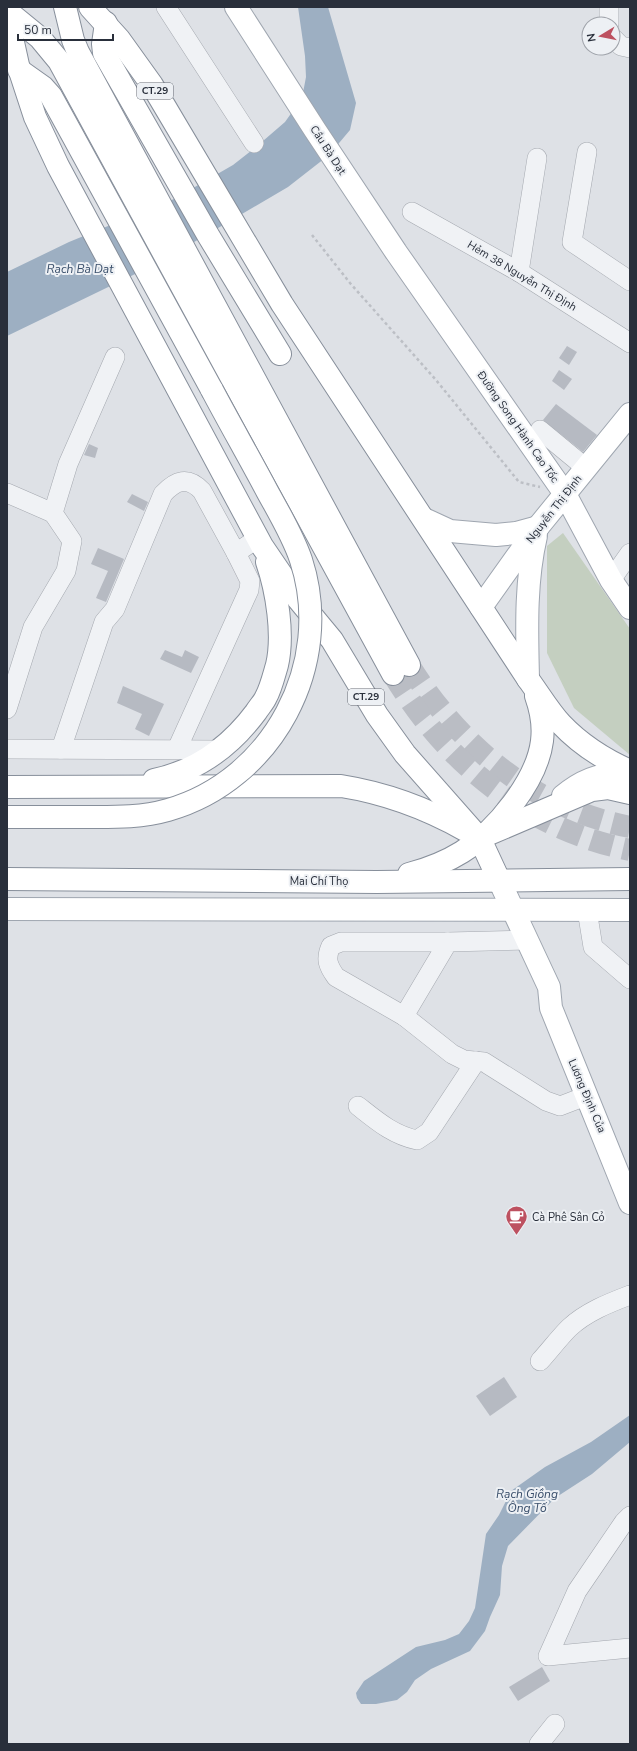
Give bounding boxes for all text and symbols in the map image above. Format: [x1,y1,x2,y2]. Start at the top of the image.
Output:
scale bar [18,16,113,42]
north arrow [581,16,621,56]
text: 50 m [24,22,52,38]
text: N [584,32,600,43]
road number: CT.29 [137,83,173,99]
street label: Cầu Bà Dạt [306,122,350,178]
street label: Hẻm 38 Nguyễn Thị Định [464,237,580,315]
water label: Rạch Bà Dạt [47,261,114,277]
street label: Đường Song Hành Cao Tốc [473,367,562,486]
street label: Nguyễn Thị Định [523,472,585,546]
road number: CT.29 [348,689,384,705]
street label: Mai Chí Thọ [290,874,348,889]
street label: Lương Định Của [565,1057,609,1135]
cafe icon: Cà Phê Sân Cỏ [504,1204,530,1237]
place label: Cà Phê Sân Cỏ [532,1210,605,1225]
water label: Rạch Giồng Ông Tố [496,1486,558,1516]

